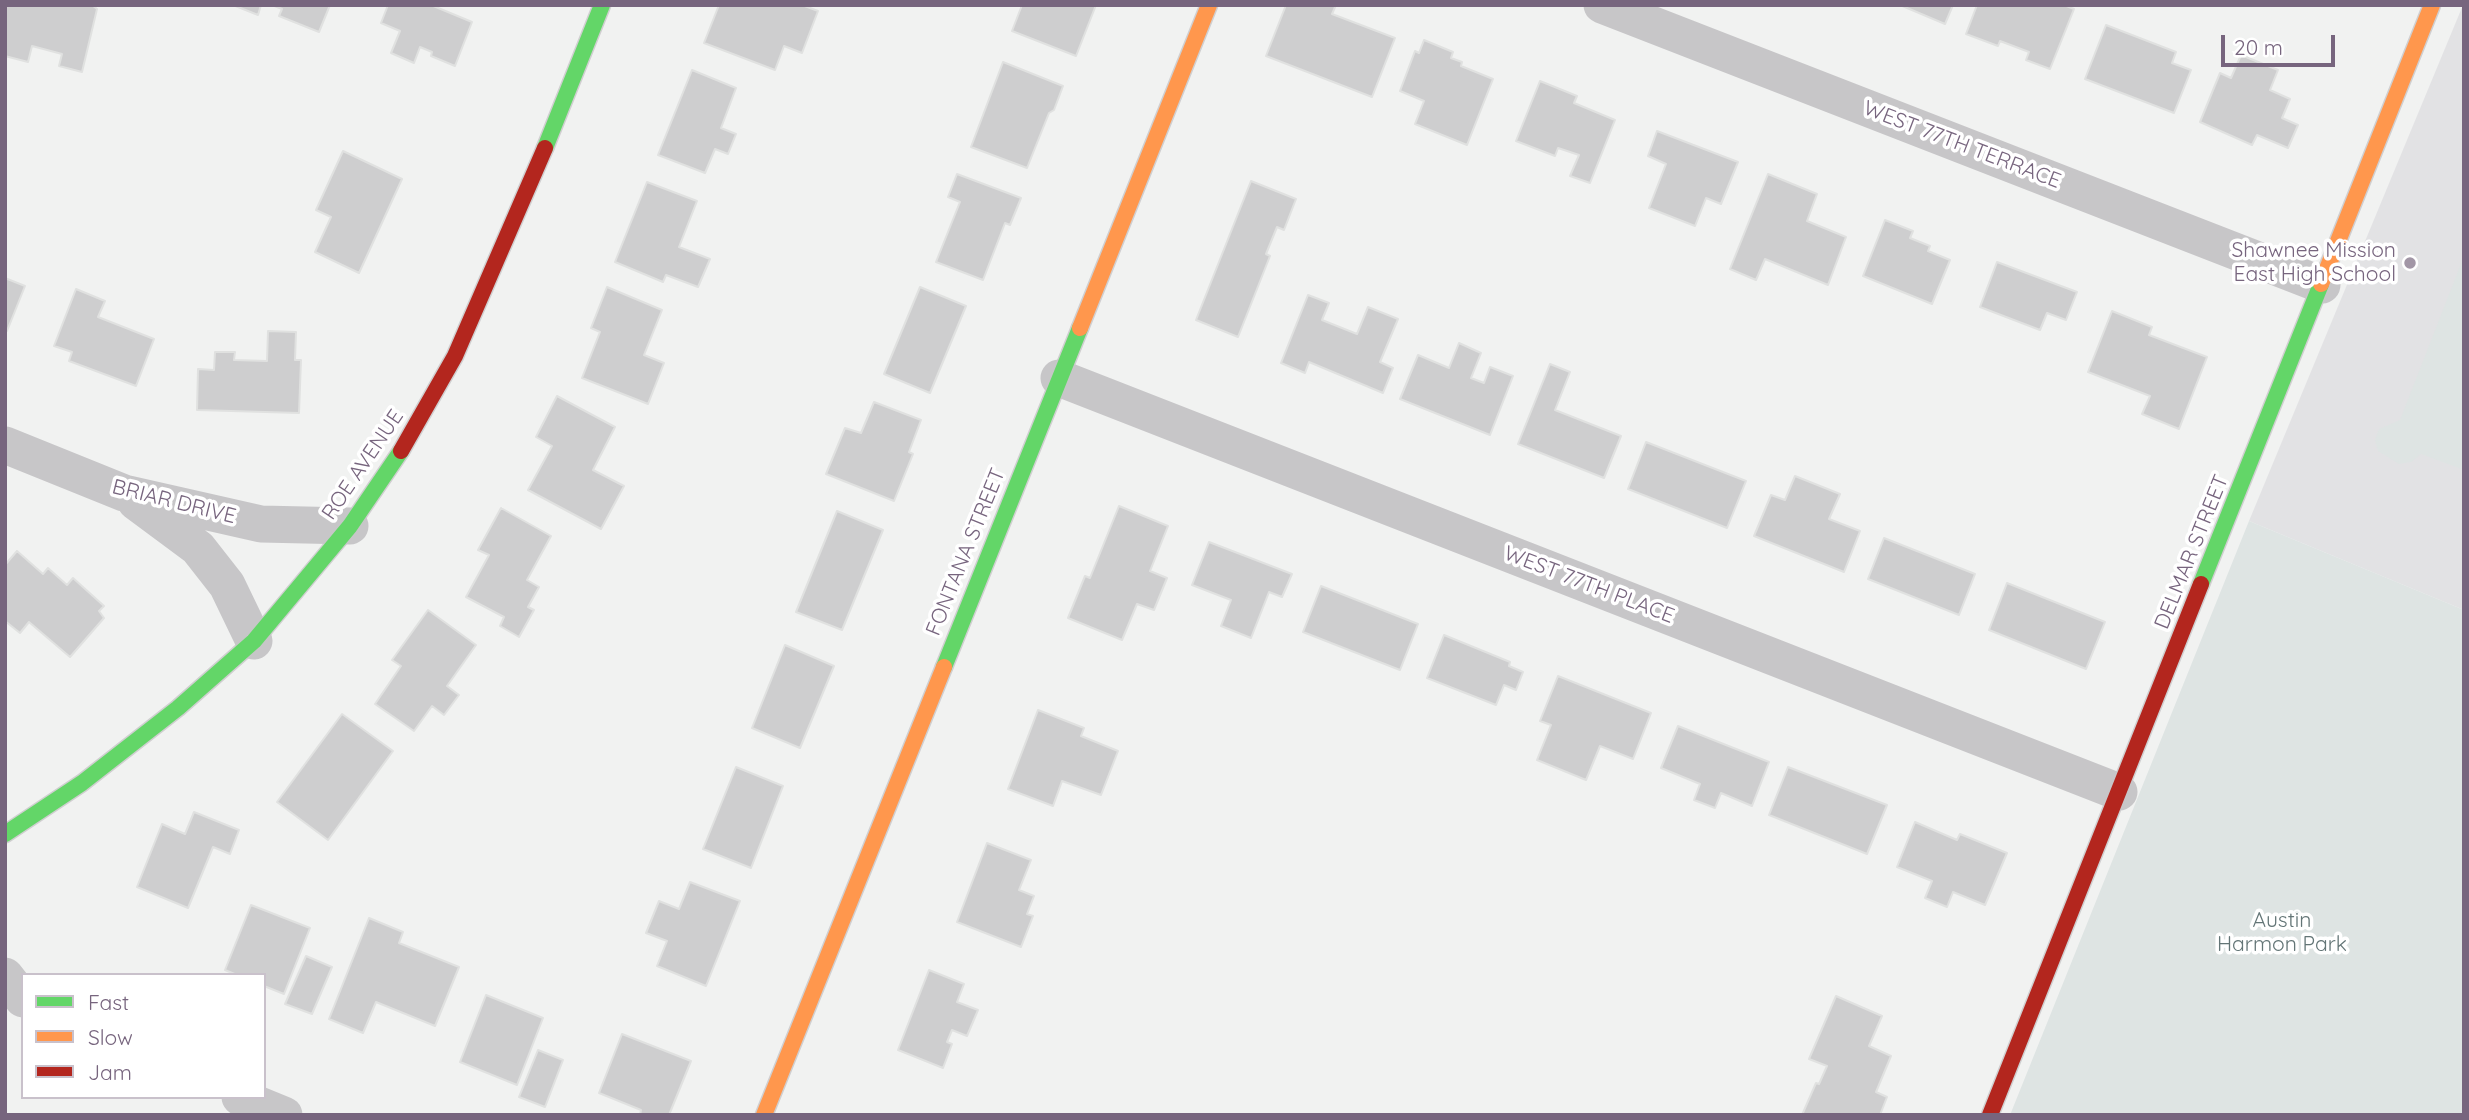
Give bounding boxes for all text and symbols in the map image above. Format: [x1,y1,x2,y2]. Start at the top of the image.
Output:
scale bar [2224,21,2338,65]
text: 20 m [2234,34,2283,60]
street label: WEST 77TH TERRACE [1860,96,2064,194]
place label: Shawnee Mission East High School [2231,238,2396,288]
marker: Shawnee Mission East High School [2402,255,2418,271]
street label: ROE AVENUE [317,405,409,525]
street label: FONTANA STREET [921,465,1011,639]
street label: DELMAR STREET [2150,471,2234,633]
street label: BRIAR DRIVE [109,474,239,530]
street label: WEST 77TH PLACE [1500,541,1678,629]
park label: Austin Harmon Park [2217,908,2347,958]
legend [21,973,266,1099]
text: Fast [88,989,129,1015]
text: Slow [88,1024,133,1050]
text: Jam [88,1059,132,1085]

